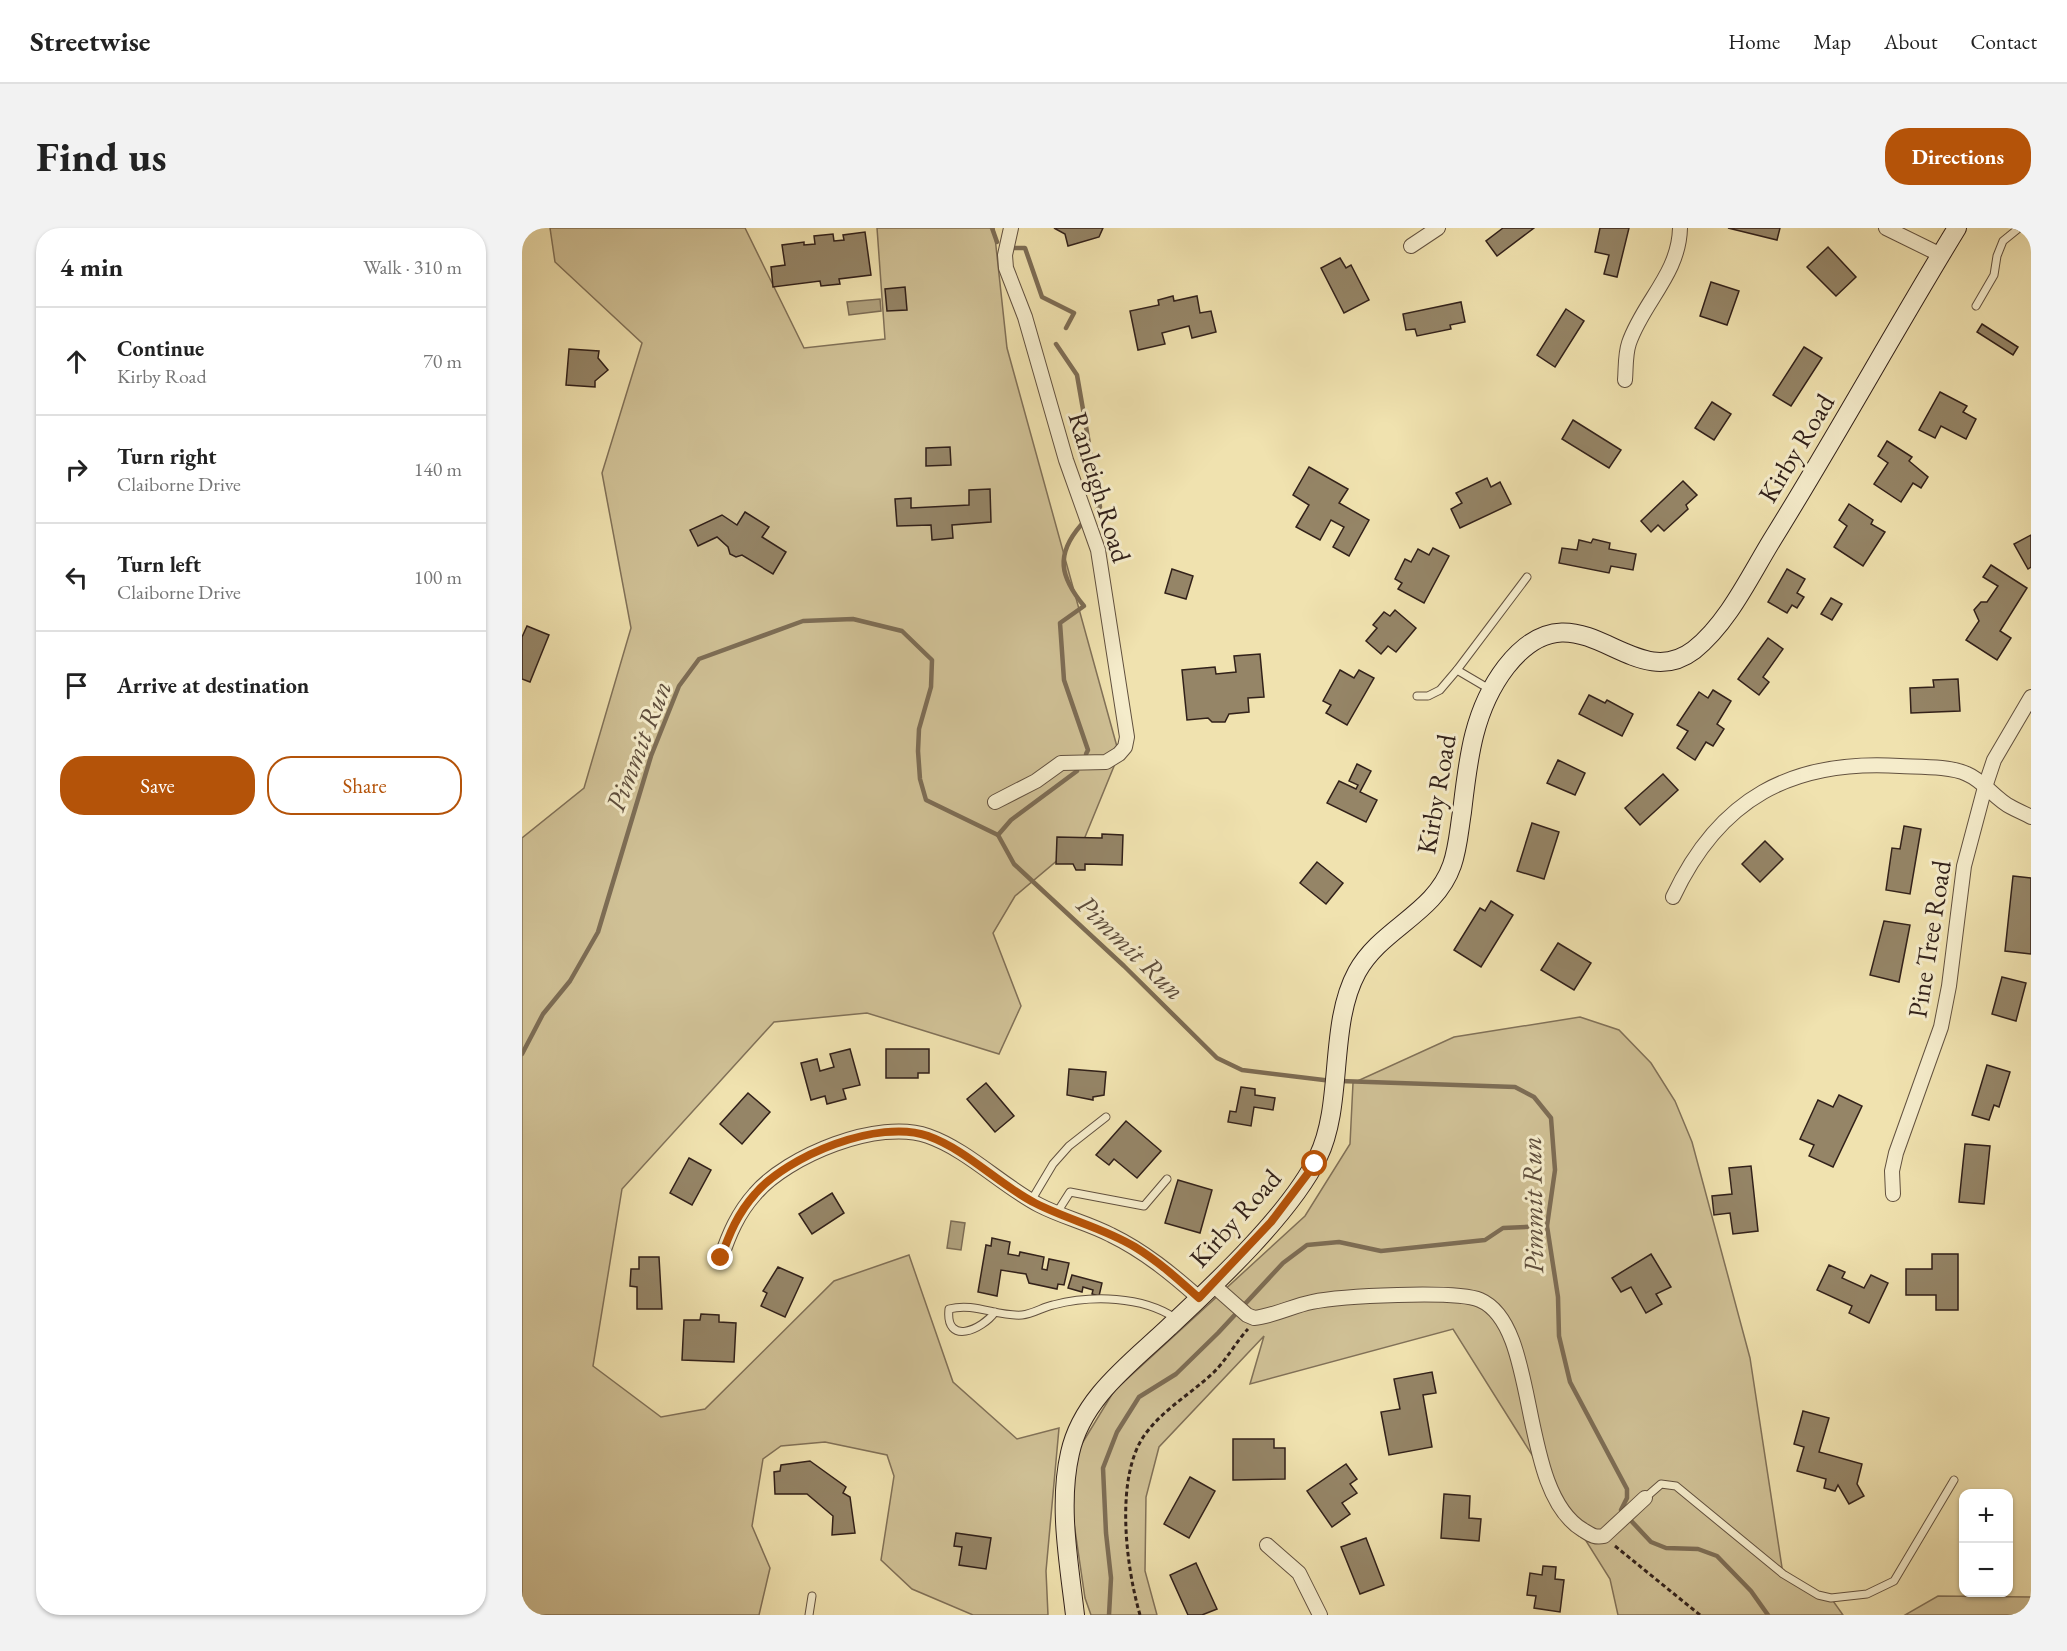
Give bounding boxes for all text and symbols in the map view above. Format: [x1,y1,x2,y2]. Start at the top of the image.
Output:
text: Streetwise [30,23,150,59]
text: Home [1728,28,1780,55]
text: Map [1813,28,1851,55]
text: About [1884,28,1937,55]
text: Contact [1970,28,2037,55]
button: Directions [1885,128,2031,185]
text: Find us [36,129,167,184]
text: 4 min [60,250,123,284]
text: Walk · 310 m [363,254,462,280]
text: Continue [117,334,204,363]
icon: ahead [60,345,93,378]
text: 70 m [423,348,462,374]
text: Kirby Road [117,363,207,389]
street label: Kirby Road [1750,387,1842,509]
street label: Ranleigh Road [1061,408,1140,567]
text: Turn right [117,442,216,471]
icon: right [60,453,93,486]
text: 140 m [414,456,462,482]
text: Claiborne Drive [117,471,241,497]
text: Turn left [117,550,201,579]
icon: left [60,561,93,594]
text: 100 m [414,564,462,590]
text: Claiborne Drive [117,579,241,605]
icon: arrive [60,669,93,702]
text: Arrive at destination [117,671,309,700]
water label: Pimmit Run [597,676,679,816]
street label: Kirby Road [1408,731,1464,857]
button: Save [60,756,255,815]
button: Share [267,756,462,815]
street label: Pine Tree Road [1899,858,1959,1020]
water label: Pimmit Run [1069,886,1193,1008]
water label: Pimmit Run [1513,1136,1551,1274]
route start [1301,1150,1327,1176]
street label: Kirby Road [1182,1161,1289,1275]
route end [707,1244,733,1270]
map controls [1959,1489,2013,1597]
button: + [1959,1489,2013,1543]
button: − [1959,1543,2013,1597]

